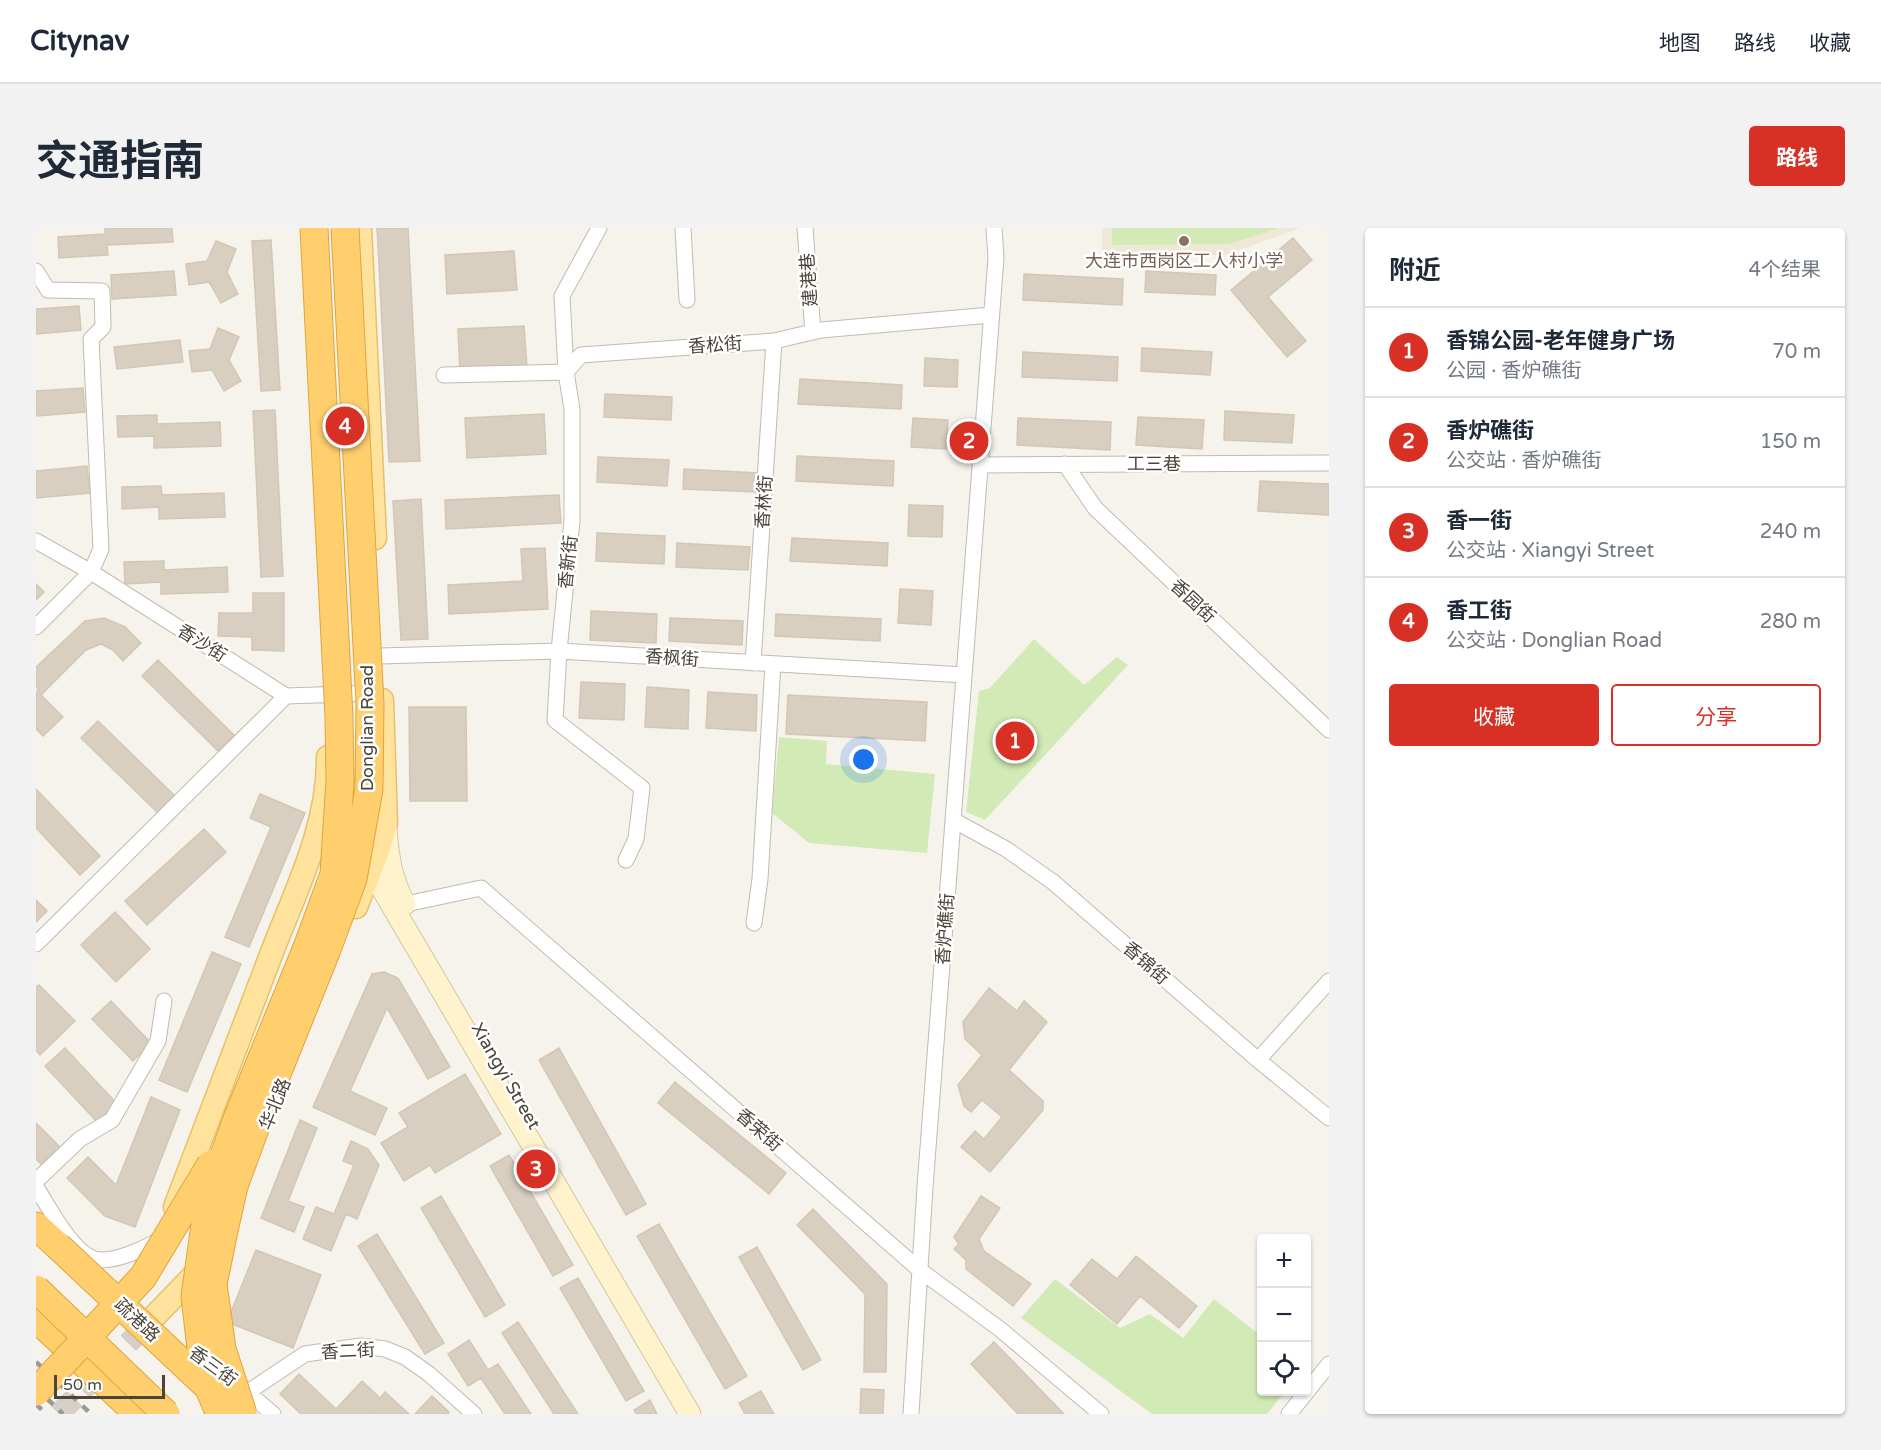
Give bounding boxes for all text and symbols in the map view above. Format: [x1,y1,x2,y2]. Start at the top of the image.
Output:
text: Citynav [30,24,129,58]
text: 地图 [1659,31,1701,56]
text: 路线 [1734,31,1776,56]
text: 收藏 [1809,31,1851,56]
button: 路线 [1749,126,1845,186]
text: 交通指南 [36,136,204,187]
marker: 大连市西岗区工人村小学 [1177,234,1191,248]
place label: 大连市西岗区工人村小学 [1085,250,1283,272]
street label: 建港巷 [796,252,822,308]
text: 附近 [1389,255,1441,286]
text: 4个结果 [1748,258,1821,282]
text: 香锦公园-老年健身广场 [1446,328,1675,354]
street label: 香松街 [687,332,743,358]
text: 1 [1402,340,1415,364]
text: 70 m [1772,340,1821,364]
text: 公园 · 香炉礁街 [1446,359,1582,383]
pin: 4 [326,404,364,448]
pin: 2 [950,418,988,464]
text: 香炉礁街 [1446,418,1534,444]
text: 2 [1402,430,1415,454]
text: 150 m [1760,430,1821,454]
text: 公交站 · 香炉礁街 [1446,449,1602,473]
street label: 工三巷 [1127,453,1181,475]
street label: 香林街 [751,474,777,530]
text: 香一街 [1446,508,1512,534]
text: 3 [1402,520,1415,544]
text: 240 m [1760,520,1821,544]
street label: 香新街 [554,534,582,590]
text: 公交站 · Xiangyi Street [1446,539,1654,563]
street label: 香园街 [1166,575,1220,627]
text: 香工街 [1446,598,1512,624]
text: 4 [1402,610,1415,634]
text: 280 m [1760,610,1821,634]
street label: 香沙街 [173,619,231,667]
text: 公交站 · Donglian Road [1446,629,1662,653]
street label: 香枫街 [644,645,700,671]
street label: Donglian Road [356,665,378,791]
button: 收藏 [1389,684,1599,746]
button: 分享 [1611,684,1821,746]
pin: 1 [996,718,1034,764]
your location [849,745,878,774]
street label: 香炉礁街 [932,892,958,966]
street label: 香锦街 [1118,937,1174,989]
street label: Xiangyi Street [467,1019,545,1133]
street label: 华北路 [255,1075,295,1133]
street label: 香荣街 [731,1104,787,1156]
pin: 3 [516,1146,556,1192]
map controls [1257,1234,1311,1396]
button: + [1257,1234,1311,1288]
button: − [1257,1288,1311,1342]
street label: 疏港路 [110,1294,164,1346]
street label: 香二街 [320,1339,376,1363]
street label: 香三街 [185,1341,241,1391]
button: locate [1257,1342,1311,1396]
scale bar [54,1372,165,1400]
text: 50 m [63,1375,102,1395]

